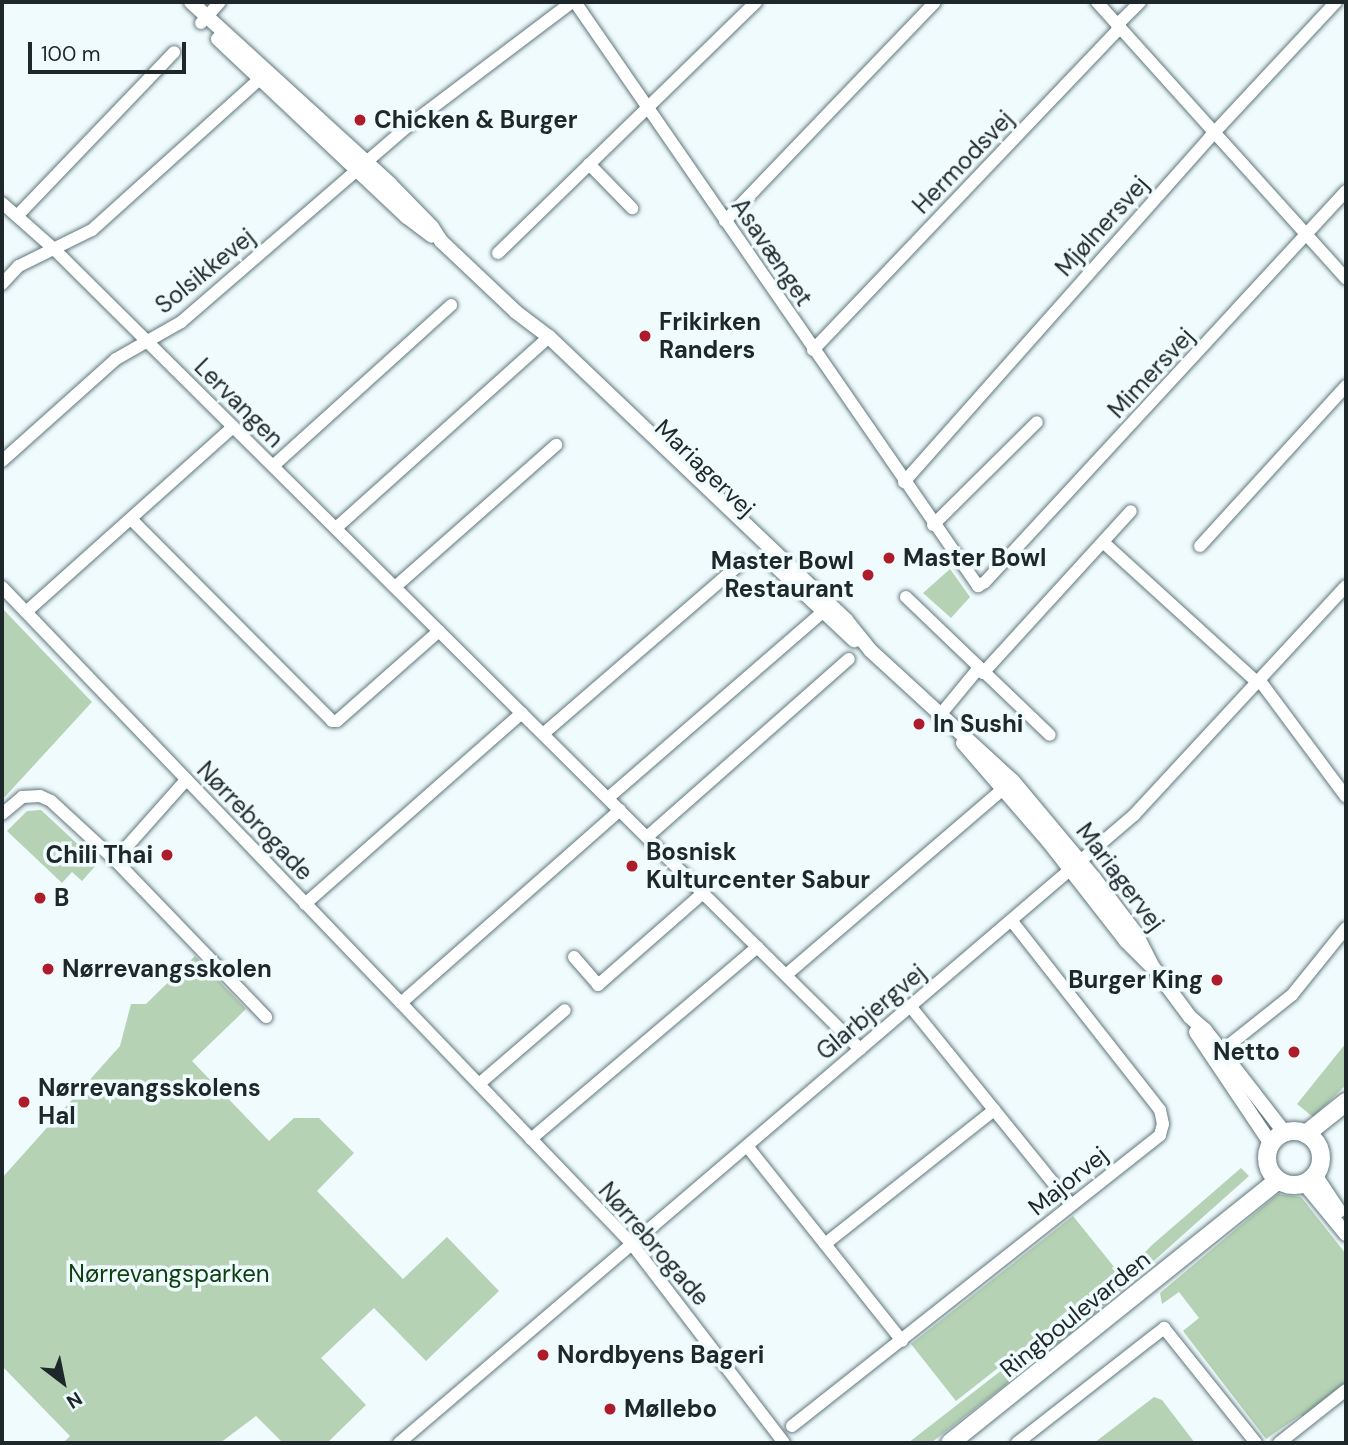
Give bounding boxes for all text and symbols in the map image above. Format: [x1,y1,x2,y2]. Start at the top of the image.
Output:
scale bar [32,28,189,72]
text: 100 m [41,40,101,68]
street label: Hermodsvej [907,104,1019,220]
place label: Chicken & Burger [374,106,578,134]
marker: Chicken & Burger [352,112,368,128]
street label: Mjølnersvej [1050,170,1154,282]
street label: Asavænget [725,193,819,311]
street label: Solsikkevej [150,222,260,320]
place label: Frikirken Randers [659,308,761,364]
street label: Mimersvej [1102,322,1200,424]
marker: Frikirken Randers [637,328,653,344]
street label: Lervangen [189,353,289,453]
street label: Mariagervej [649,413,761,523]
place label: Master Bowl [903,544,1046,572]
place label: Master Bowl Restaurant [711,547,854,603]
marker: Master Bowl [881,550,897,566]
marker: Master Bowl Restaurant [860,567,876,583]
place label: In Sushi [933,710,1023,738]
marker: In Sushi [911,716,927,732]
street label: Nørrebrogade [191,756,319,886]
street label: Mariagervej [1070,817,1170,937]
place label: Bosnisk Kulturcenter Sabur [646,838,870,894]
place label: Chili Thai [45,841,153,869]
marker: Chili Thai [159,847,175,863]
marker: Bosnisk Kulturcenter Sabur [624,858,640,874]
place label: B [54,884,69,912]
marker: B [32,890,48,906]
place label: Nørrevangsskolen [62,955,272,983]
street label: Glarbjergvej [811,958,931,1066]
marker: Nørrevangsskolen [40,961,56,977]
place label: Burger King [1068,966,1203,994]
marker: Burger King [1209,972,1225,988]
place label: Netto [1213,1038,1280,1066]
marker: Netto [1286,1044,1302,1060]
place label: Nørrevangsskolens Hal [38,1074,261,1130]
marker: Nørrevangsskolens Hal [16,1094,32,1110]
street label: Majorvej [1023,1140,1113,1222]
street label: Nørrebrogade [593,1176,715,1312]
street label: Ringboulevarden [994,1245,1156,1383]
park label: Nørrevangsparken [68,1260,270,1288]
place label: Nordbyens Bageri [557,1341,764,1369]
north arrow [28,1347,98,1417]
marker: Nordbyens Bageri [535,1347,551,1363]
text: N [62,1386,87,1415]
place label: Møllebo [624,1395,717,1423]
marker: Møllebo [602,1401,618,1417]

